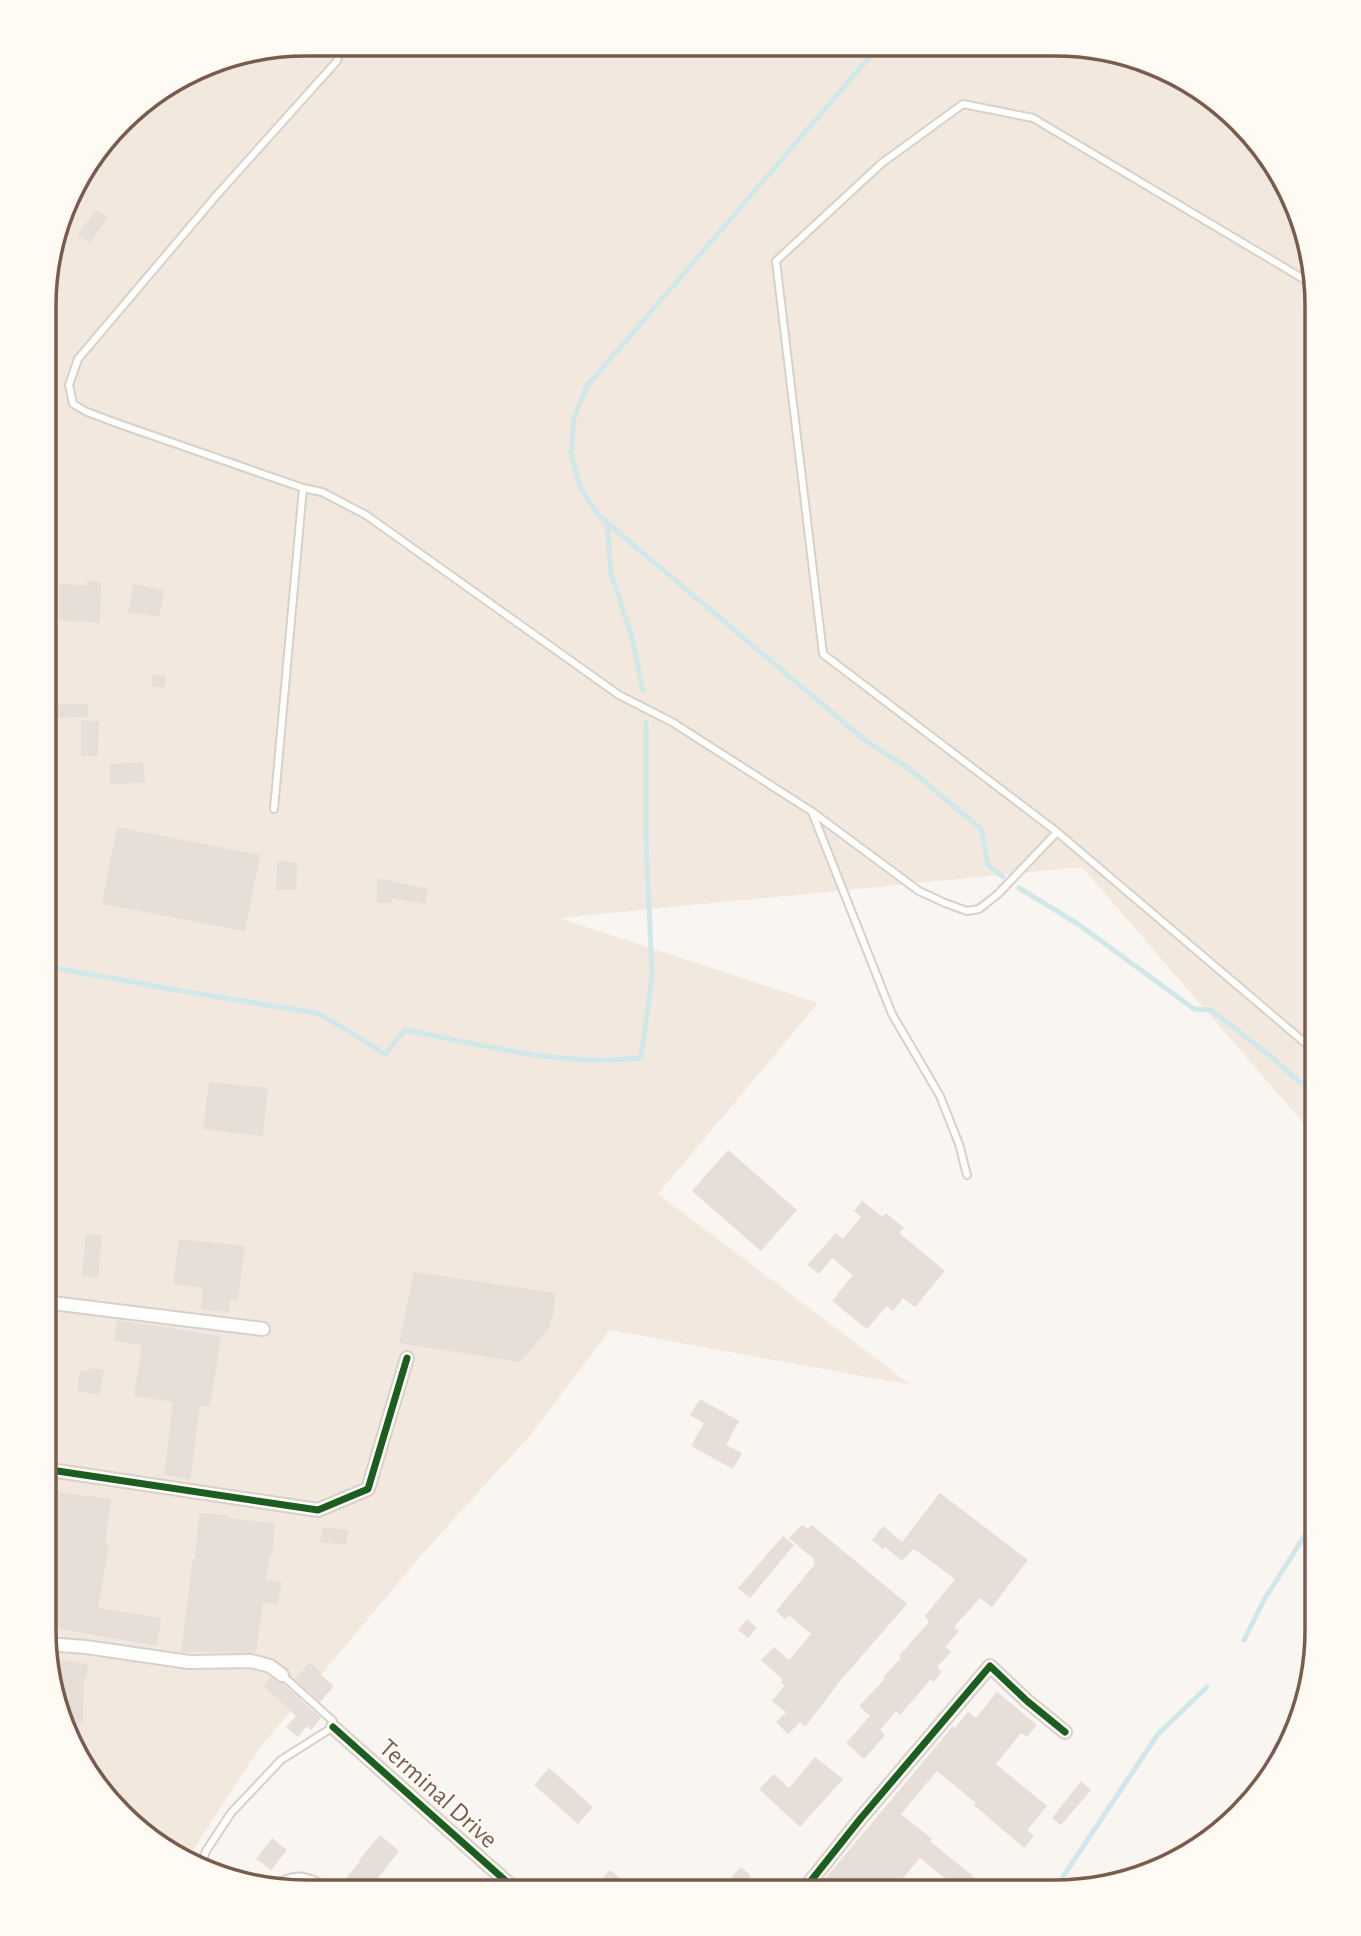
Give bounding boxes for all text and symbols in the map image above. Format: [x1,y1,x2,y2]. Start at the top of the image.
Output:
street label: Terminal Drive [374,1734,502,1853]

